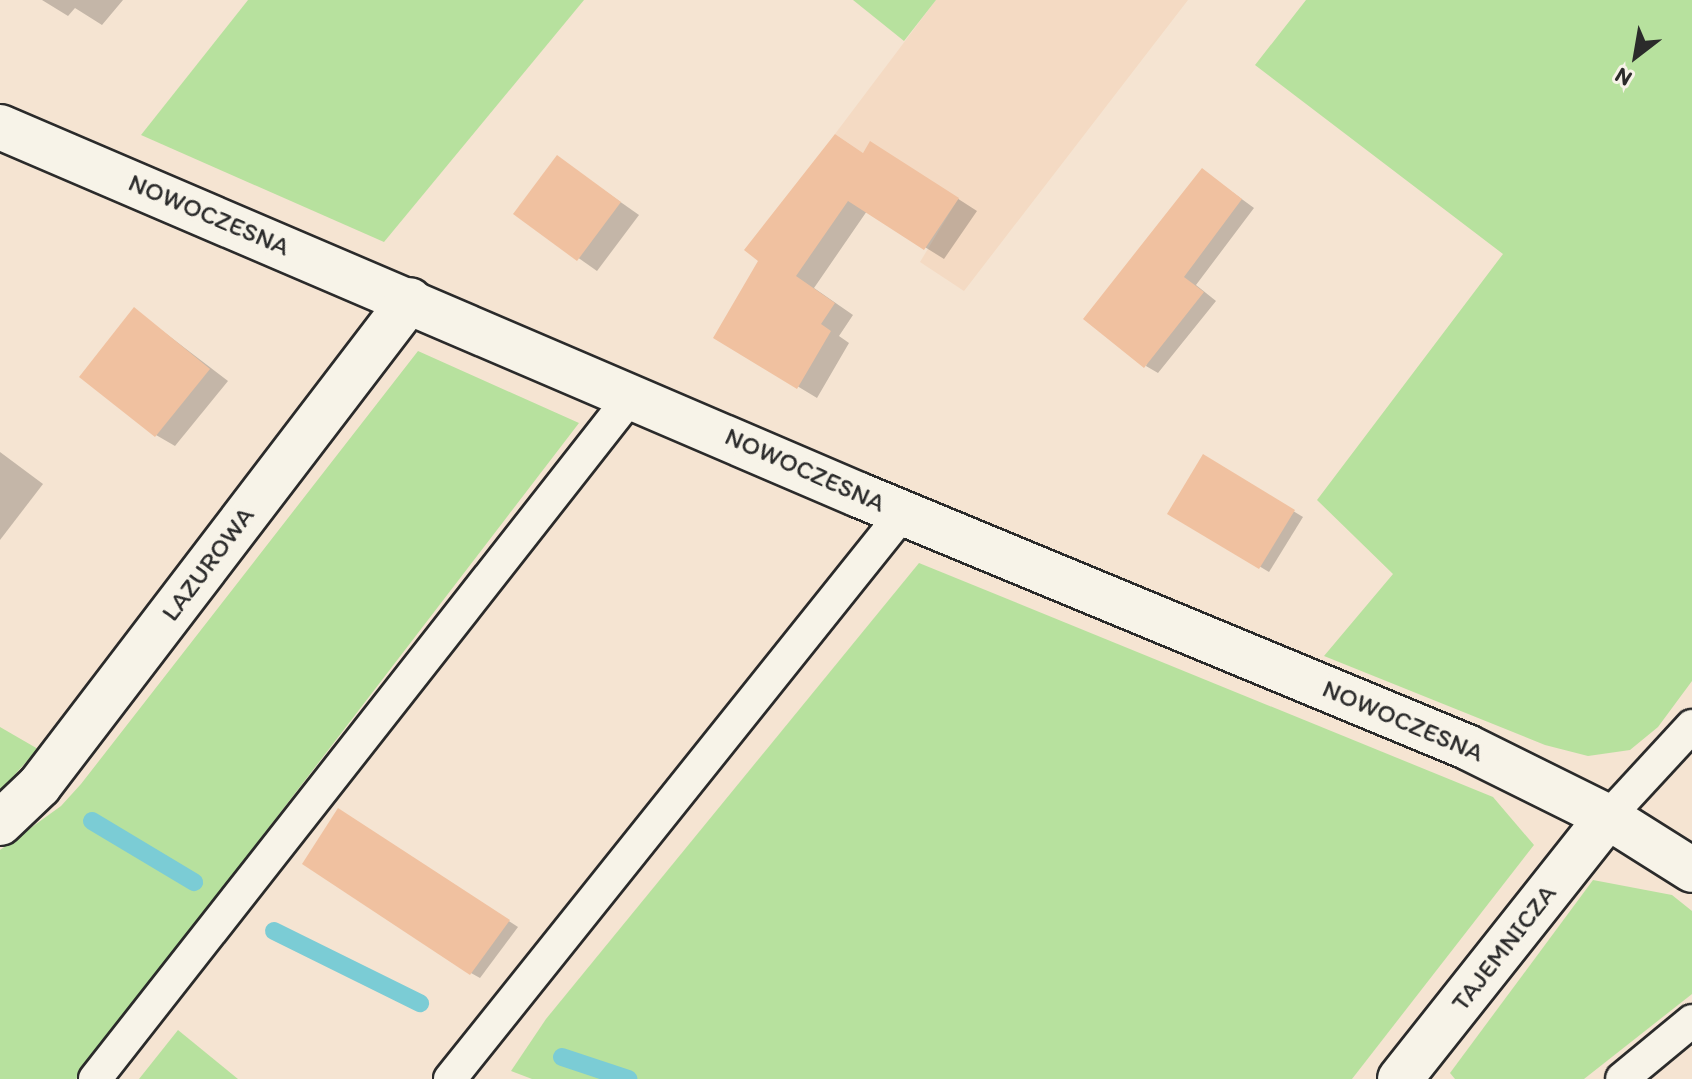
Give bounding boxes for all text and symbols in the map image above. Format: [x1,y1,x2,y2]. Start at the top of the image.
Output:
north arrow [1596,16,1676,96]
text: N [1610,62,1637,92]
street label: NOWOCZESNA [124,167,294,263]
street label: NOWOCZESNA [720,421,890,519]
street label: LAZUROWA [155,501,261,627]
street label: NOWOCZESNA [1318,673,1488,769]
street label: TAJEMNICZA [1445,878,1563,1018]

